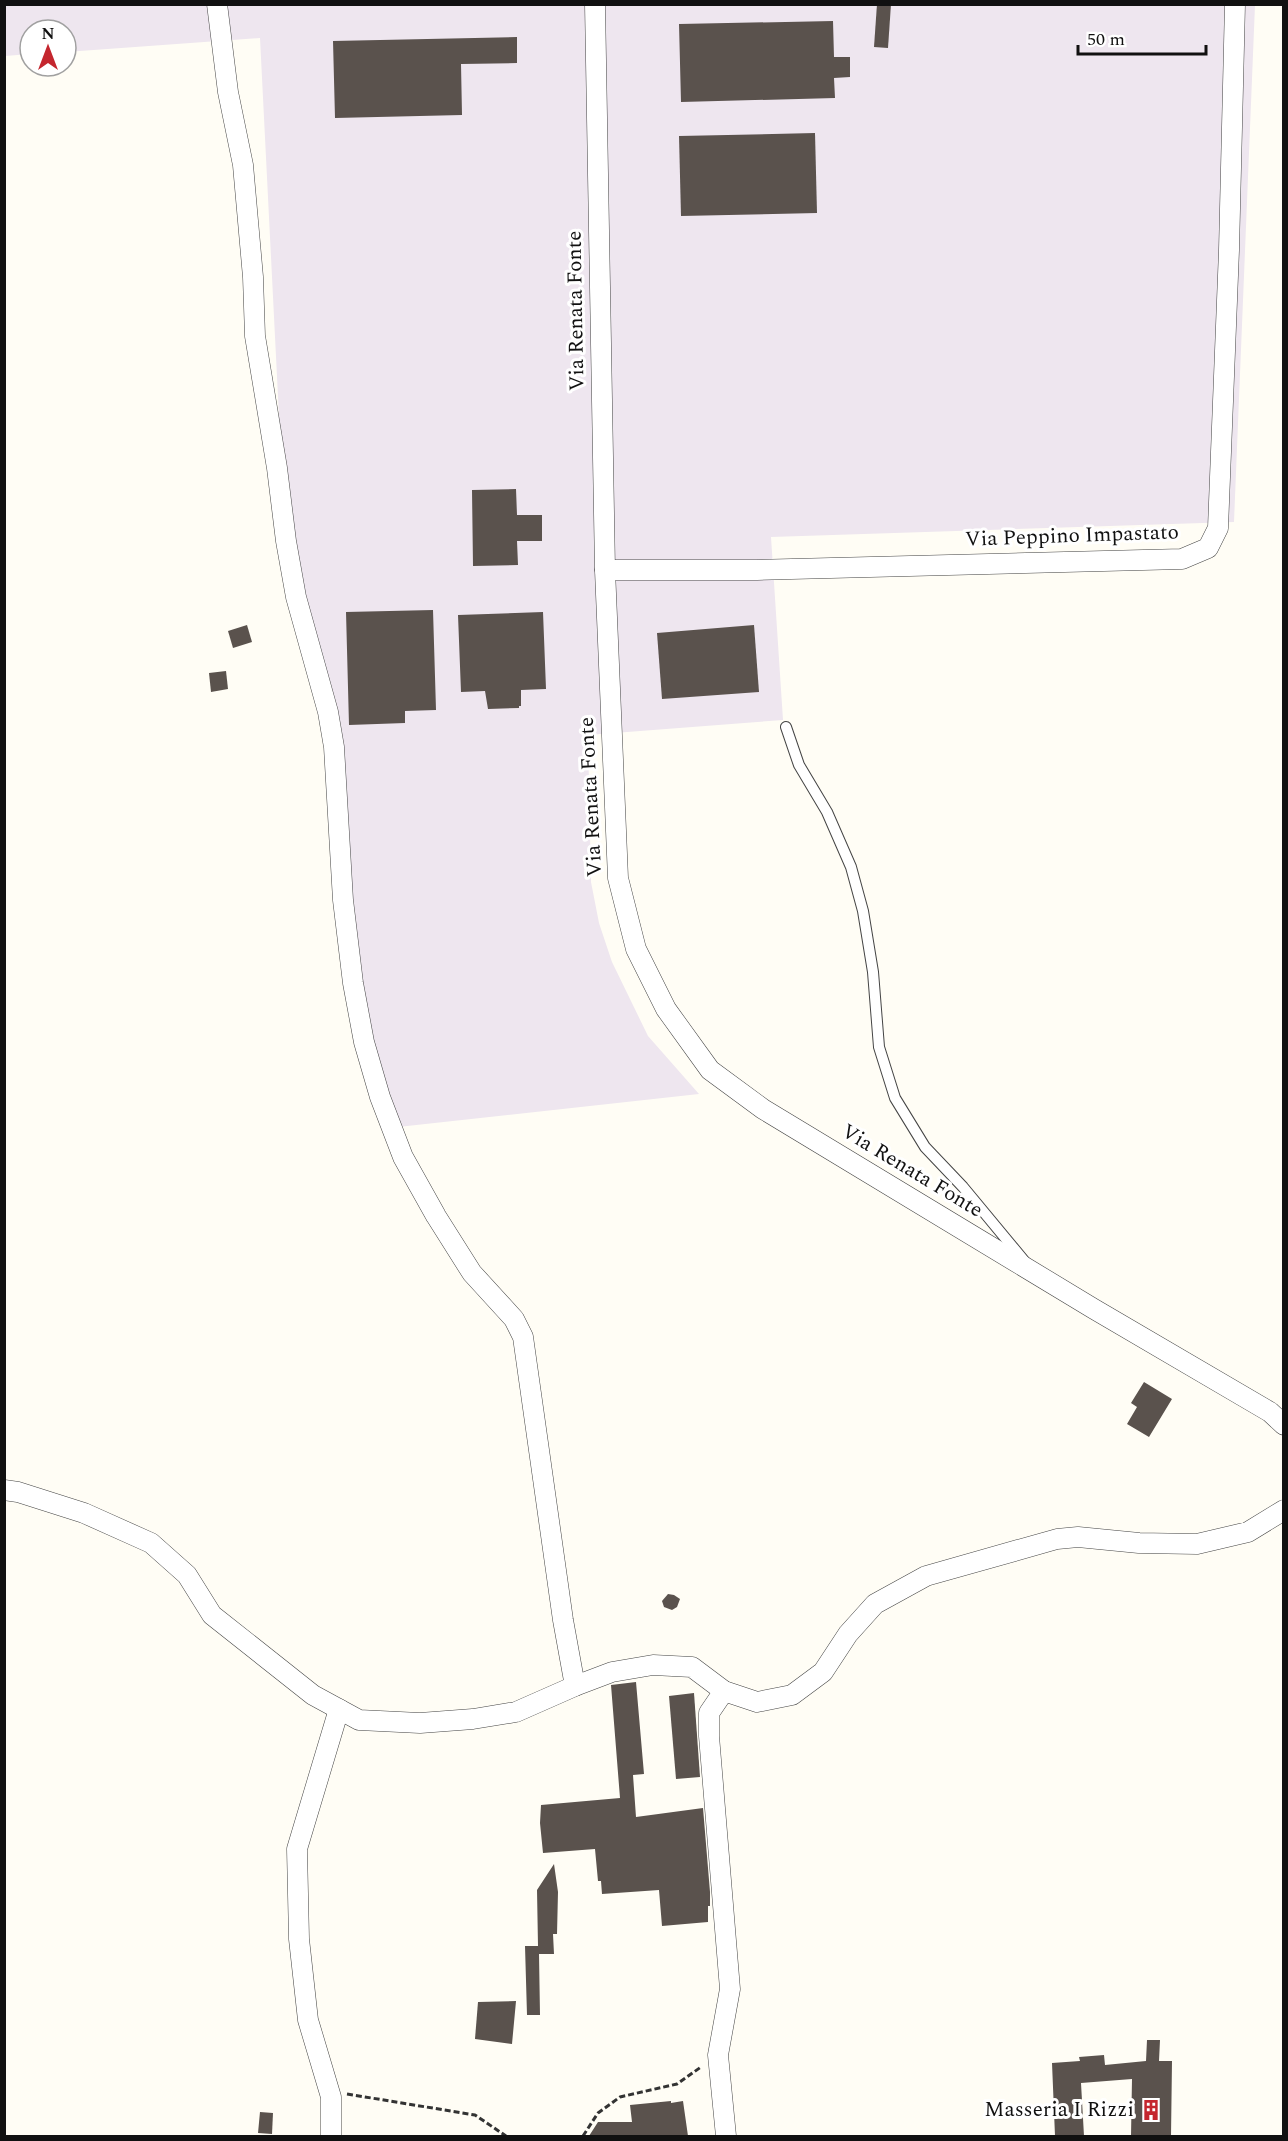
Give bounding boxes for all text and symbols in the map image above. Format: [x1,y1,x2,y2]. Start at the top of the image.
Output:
north arrow [18,18,78,78]
scale bar [1078,18,1206,56]
text: N [41,22,55,46]
text: 50 m [1087,26,1125,53]
street label: Via Renata Fonte [559,231,593,391]
street label: Via Peppino Impastato [965,516,1179,556]
street label: Via Renata Fonte [571,716,611,878]
street label: Via Renata Fonte [835,1116,989,1226]
place label: Masseria I Rizzi [984,2094,1134,2126]
building icon: Masseria I Rizzi [1139,2098,1163,2122]

